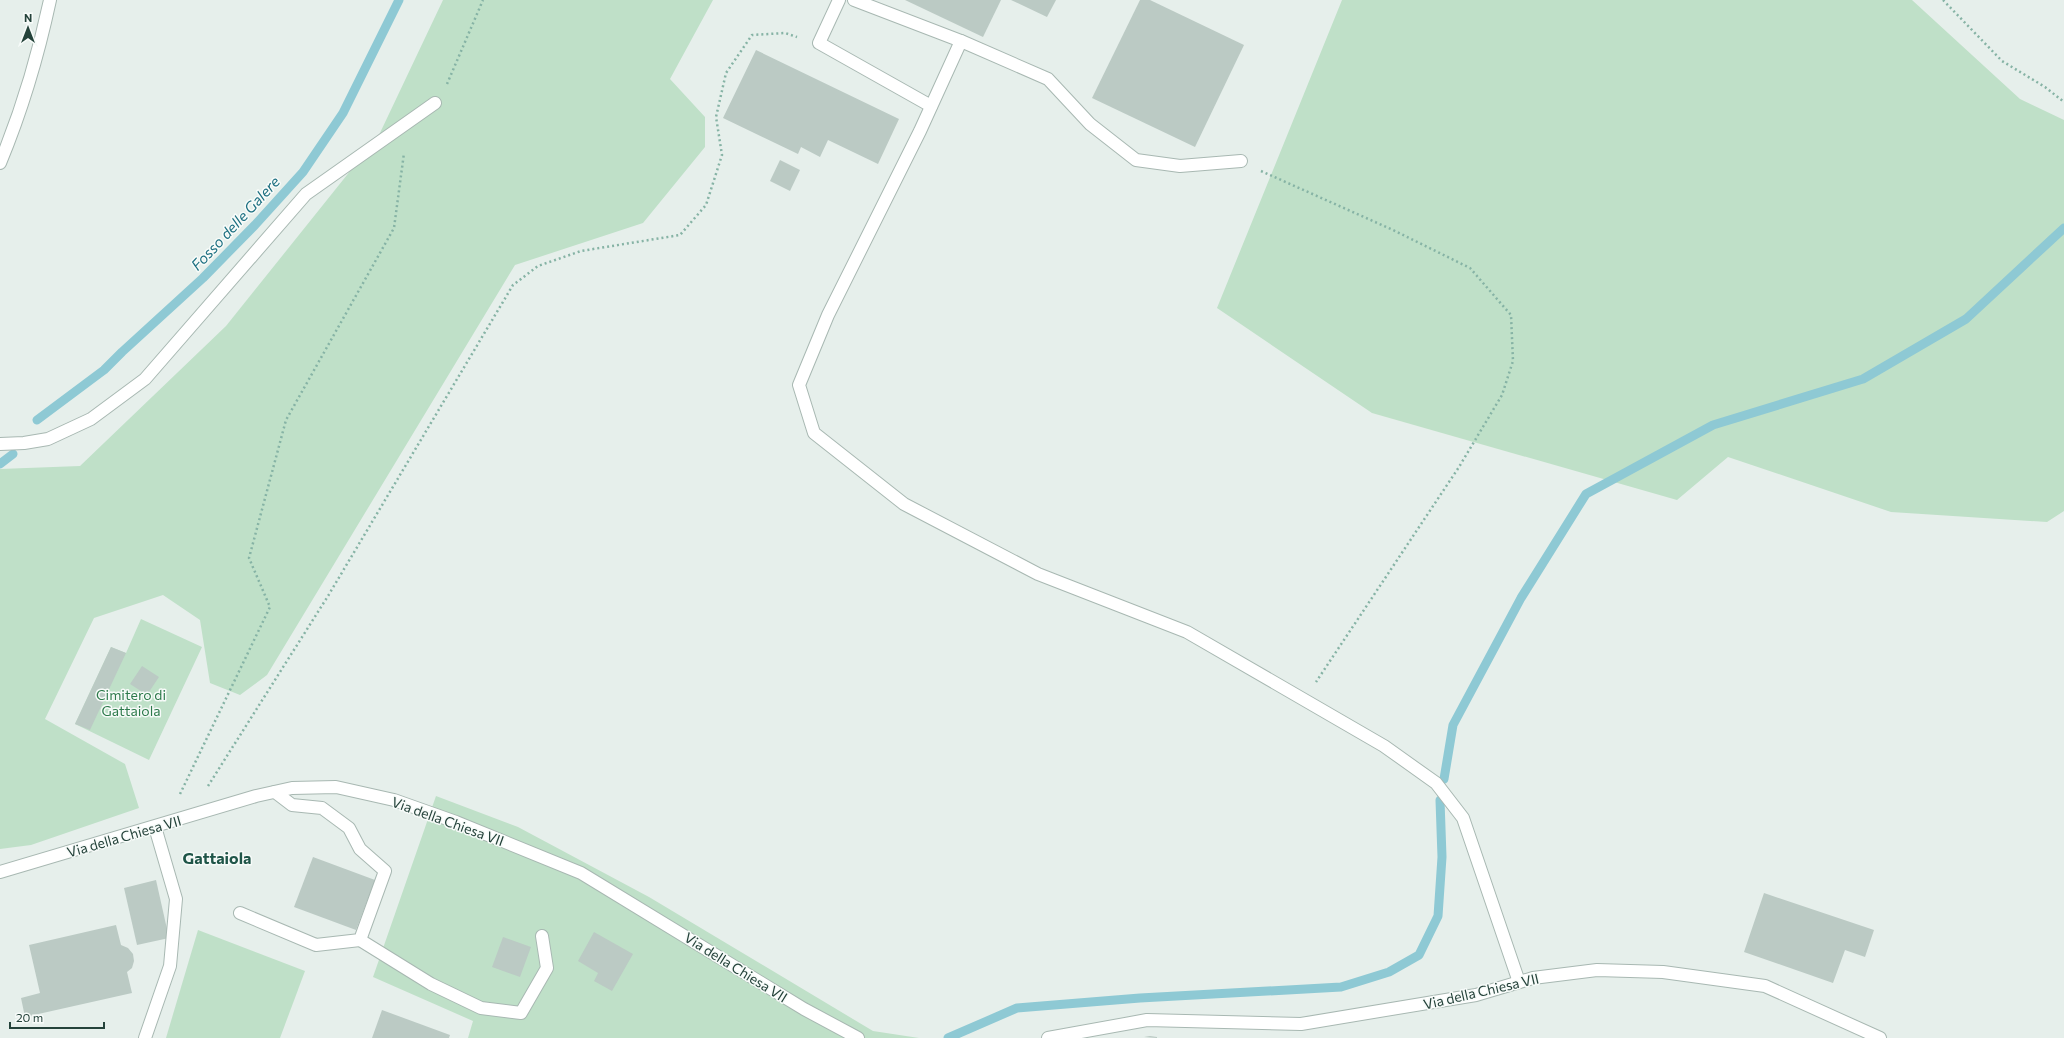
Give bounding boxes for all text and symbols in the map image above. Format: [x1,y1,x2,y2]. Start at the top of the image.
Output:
north arrow [8,8,48,48]
text: N [24,11,32,24]
water label: Fosso delle Galere [187,172,283,274]
park label: Cimitero di Gattaiola [96,686,166,719]
street label: Via della Chiesa VII [390,793,506,849]
street label: Via della Chiesa VII [65,812,183,860]
district label: Gattaiola [183,848,251,867]
street label: Via della Chiesa VII [681,928,791,1006]
street label: Via della Chiesa VII [1422,969,1540,1013]
scale bar [10,1004,104,1030]
text: 20 m [16,1010,43,1024]

